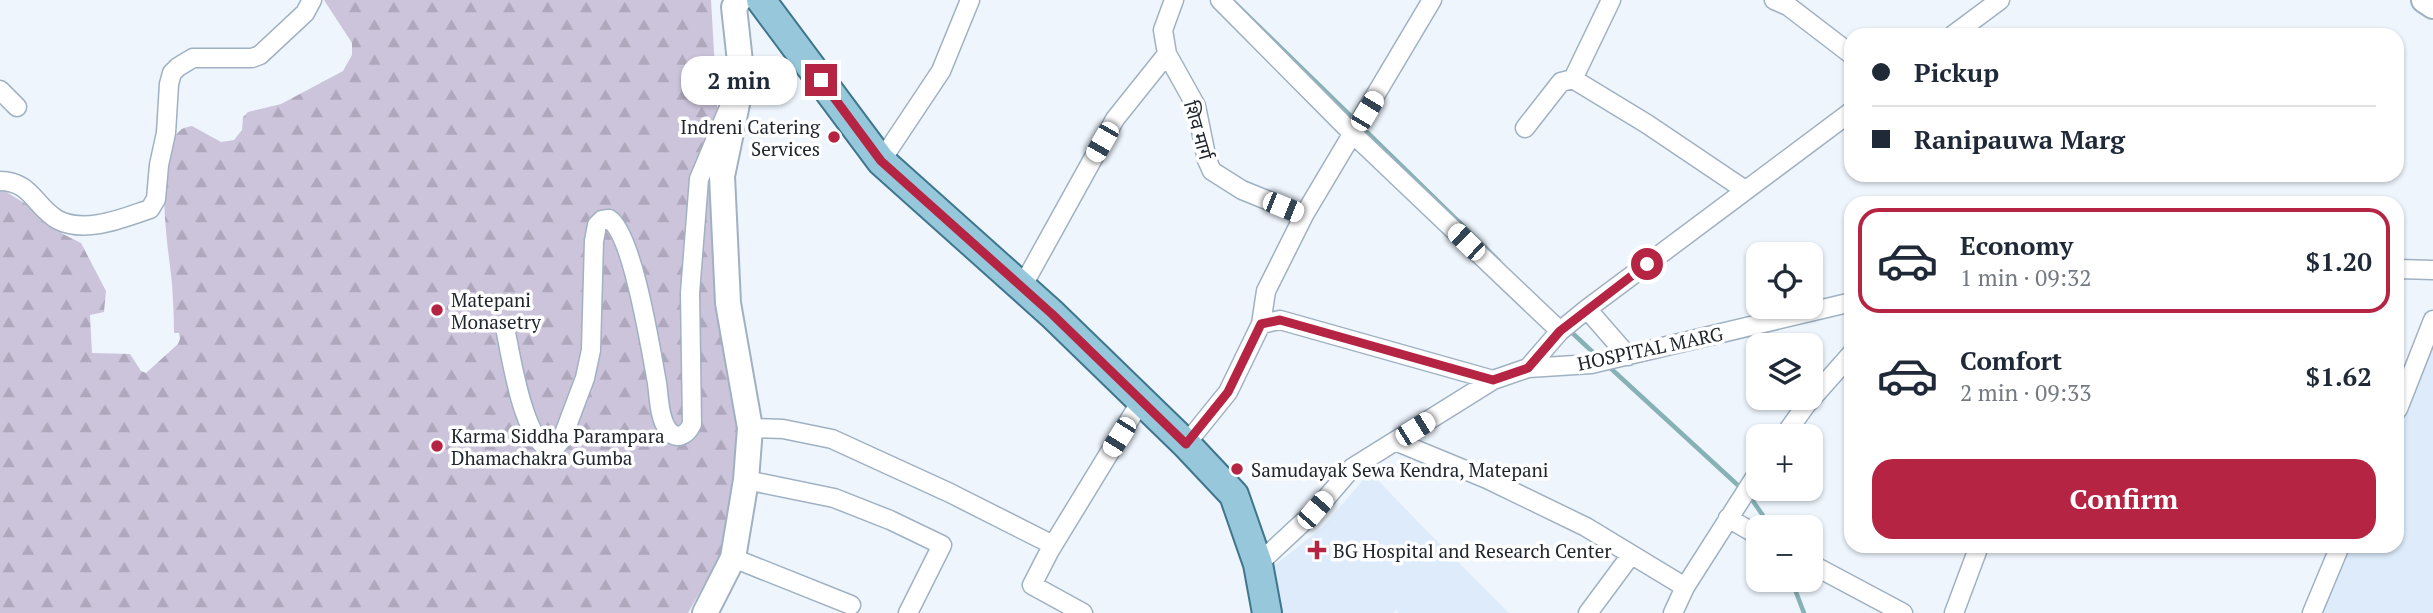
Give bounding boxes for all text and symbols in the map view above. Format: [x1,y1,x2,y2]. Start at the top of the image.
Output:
text: Pickup [1914,55,1999,89]
callout: 2 min [681,56,796,104]
route end [805,64,837,96]
text: 2 min [708,65,770,96]
car [1348,88,1387,134]
street label: शिव मार्ग [1179,98,1220,163]
place label: Indreni Catering Services [680,114,821,161]
car [1083,119,1122,165]
text: Ranipauwa Marg [1914,122,2125,156]
marker: Indreni Catering Services [826,129,842,145]
car [1260,189,1307,225]
car [1444,220,1489,264]
text: Economy [1960,228,2073,262]
icon: car [1876,229,1939,292]
map controls [1746,242,1823,592]
button: locate [1746,242,1823,319]
text: $1.20 [2306,244,2372,278]
route start [1631,248,1663,280]
text: 1 min · 09:32 [1960,262,2092,293]
place label: Matepani Monasetry [451,287,541,334]
marker: Matepani Monasetry [429,302,445,318]
street label: HOSPITAL MARG [1575,320,1725,376]
button: layers [1746,333,1823,410]
text: Comfort [1960,343,2062,377]
icon: car [1876,344,1939,407]
text: $1.62 [2306,359,2372,393]
text: 2 min · 09:33 [1960,377,2092,408]
car [1392,409,1439,449]
car [1099,414,1140,460]
place label: Karma Siddha Parampara Dhamachakra Gumba [451,423,665,470]
button: + [1746,424,1823,501]
marker: Karma Siddha Parampara Dhamachakra Gumba [429,438,445,454]
place label: Samudayak Sewa Kendra, Matepani [1251,457,1549,482]
button: Confirm [1872,459,2376,539]
marker: Samudayak Sewa Kendra, Matepani [1229,461,1245,477]
car [1294,487,1337,533]
button: − [1746,515,1823,592]
place label: BG Hospital and Research Center [1333,538,1612,563]
marker: BG Hospital and Research Center [1307,540,1327,560]

